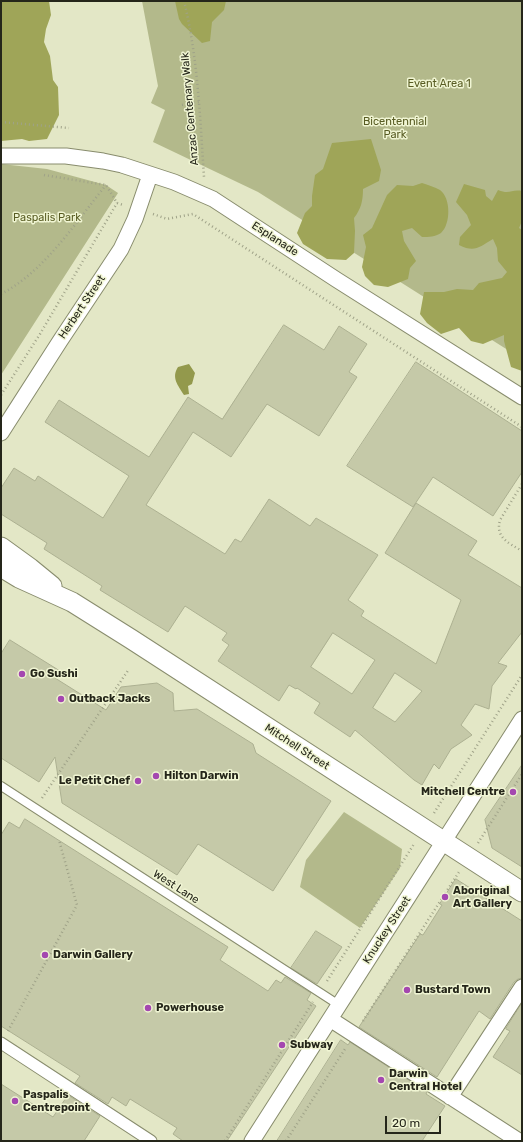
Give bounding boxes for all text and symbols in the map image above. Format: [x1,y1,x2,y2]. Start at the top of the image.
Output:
street label: Anzac Centenary Walk [178,52,202,166]
park label: Event Area 1 [407,77,471,91]
park label: Bicentennial Park [363,115,427,141]
park label: Paspalis Park [13,211,81,225]
street label: Esplanade [249,219,301,259]
street label: Herbert Street [56,273,108,341]
place label: Go Sushi [30,667,78,681]
marker: Go Sushi [17,669,27,679]
place label: Outback Jacks [69,692,150,706]
marker: Outback Jacks [56,694,66,704]
street label: Mitchell Street [262,721,332,773]
place label: Hilton Darwin [164,769,239,783]
marker: Hilton Darwin [151,771,161,781]
place label: Le Petit Chef [59,774,130,788]
marker: Le Petit Chef [133,776,143,786]
place label: Mitchell Centre [421,785,505,799]
marker: Mitchell Centre [508,787,518,797]
street label: West Lane [150,867,202,907]
place label: Aboriginal Art Gallery [453,884,512,910]
marker: Aboriginal Art Gallery [440,892,450,902]
street label: Knuckey Street [360,894,414,966]
place label: Darwin Gallery [53,948,133,962]
marker: Darwin Gallery [40,950,50,960]
place label: Bustard Town [415,983,491,997]
marker: Bustard Town [402,985,412,995]
place label: Powerhouse [156,1001,224,1015]
marker: Powerhouse [143,1003,153,1013]
place label: Subway [290,1038,333,1052]
marker: Subway [277,1040,287,1050]
place label: Darwin Central Hotel [389,1067,462,1093]
marker: Darwin Central Hotel [376,1075,386,1085]
place label: Paspalis Centrepoint [23,1088,90,1114]
marker: Paspalis Centrepoint [10,1096,20,1106]
scale bar [387,1108,443,1134]
text: 20 m [392,1116,420,1130]

